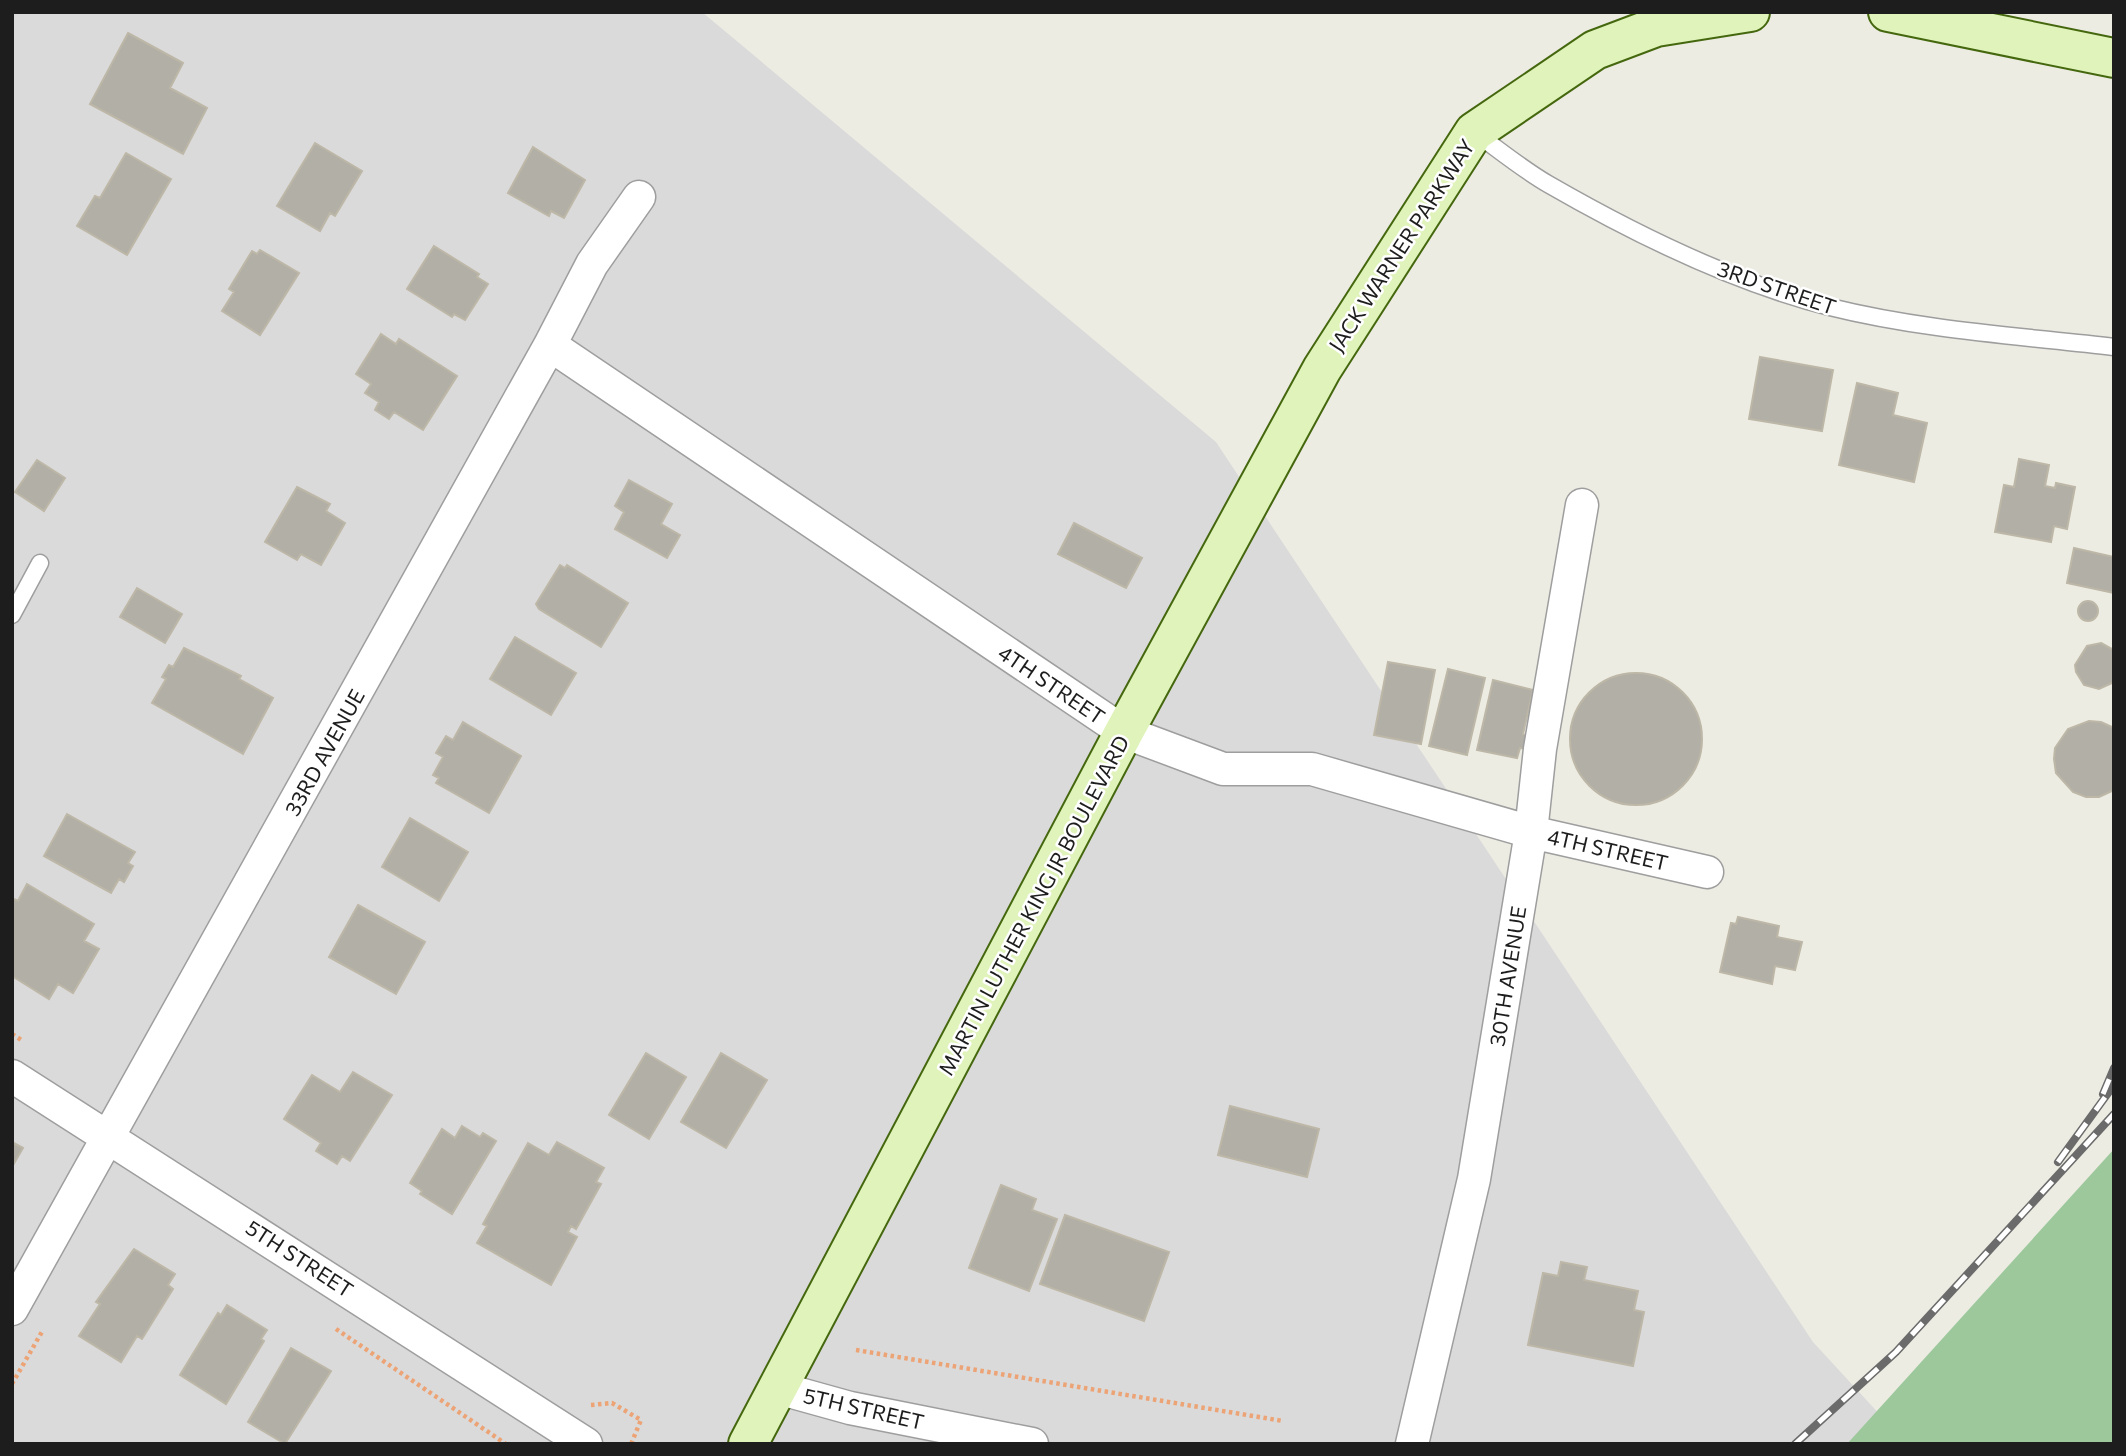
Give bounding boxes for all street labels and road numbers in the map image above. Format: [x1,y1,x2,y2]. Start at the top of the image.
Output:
street label: JACK WARNER PARKWAY [1323,134,1479,356]
street label: 3RD STREET [1715,255,1839,319]
street label: 4TH STREET [994,639,1110,729]
street label: 33RD AVENUE [279,684,369,820]
street label: MARTIN LUTHER KING JR BOULEVARD [932,731,1134,1079]
street label: 4TH STREET [1545,823,1671,875]
street label: 30TH AVENUE [1484,904,1530,1048]
street label: 5TH STREET [242,1214,358,1302]
street label: 5TH STREET [801,1382,927,1434]

